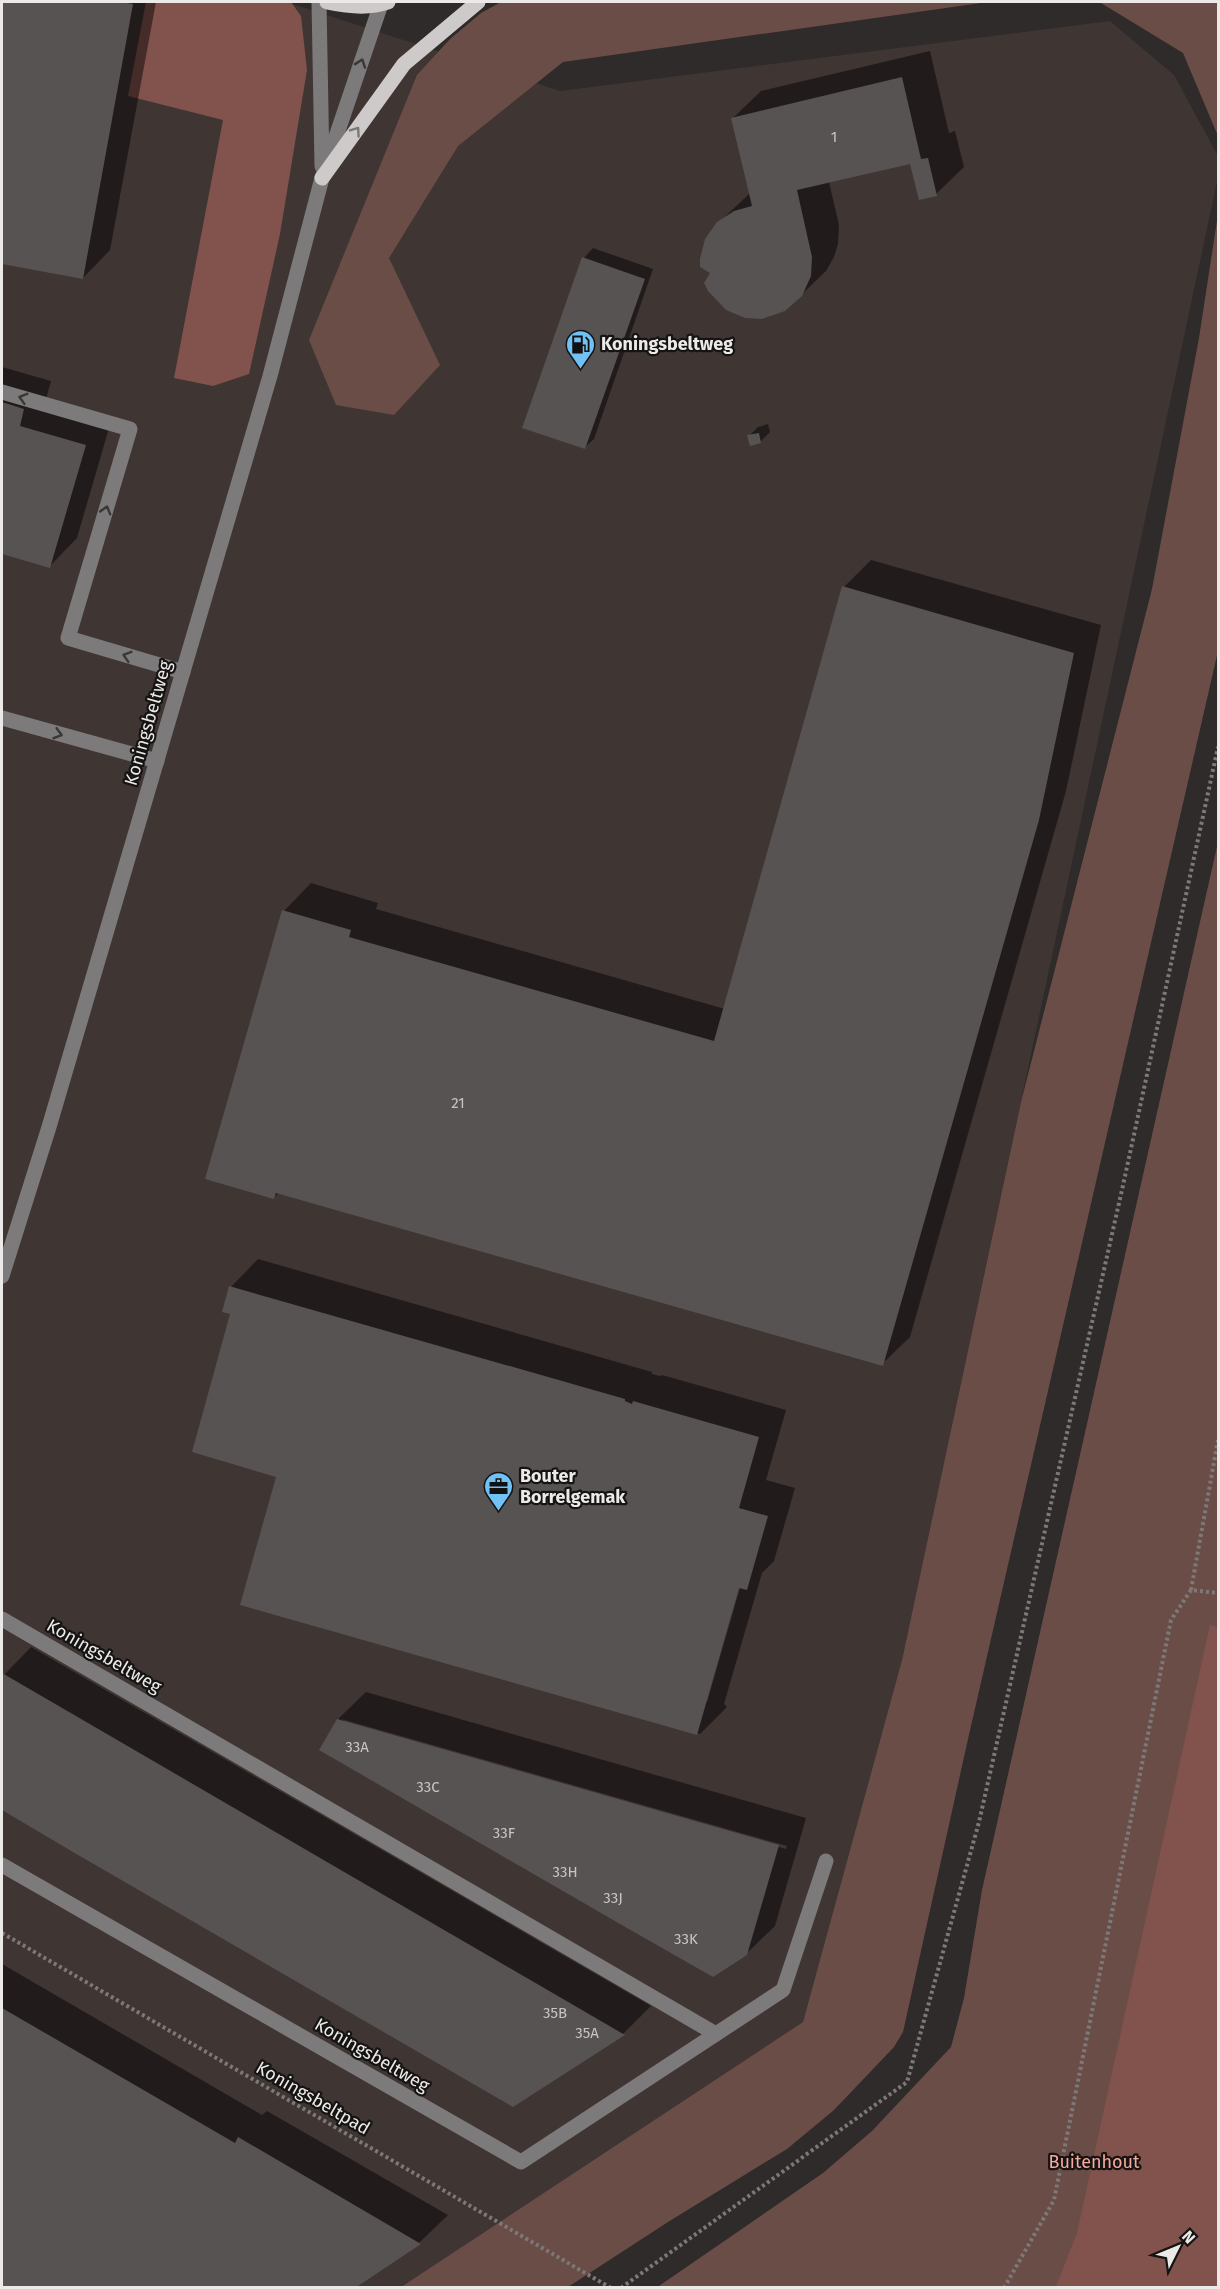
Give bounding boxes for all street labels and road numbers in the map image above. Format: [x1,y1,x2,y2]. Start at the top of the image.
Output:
street label: Koningsbeltweg [120,657,177,788]
street label: Koningsbeltweg [43,1614,166,1698]
street label: Koningsbeltweg [311,2013,434,2097]
street label: Koningsbeltpad [252,2056,374,2140]

